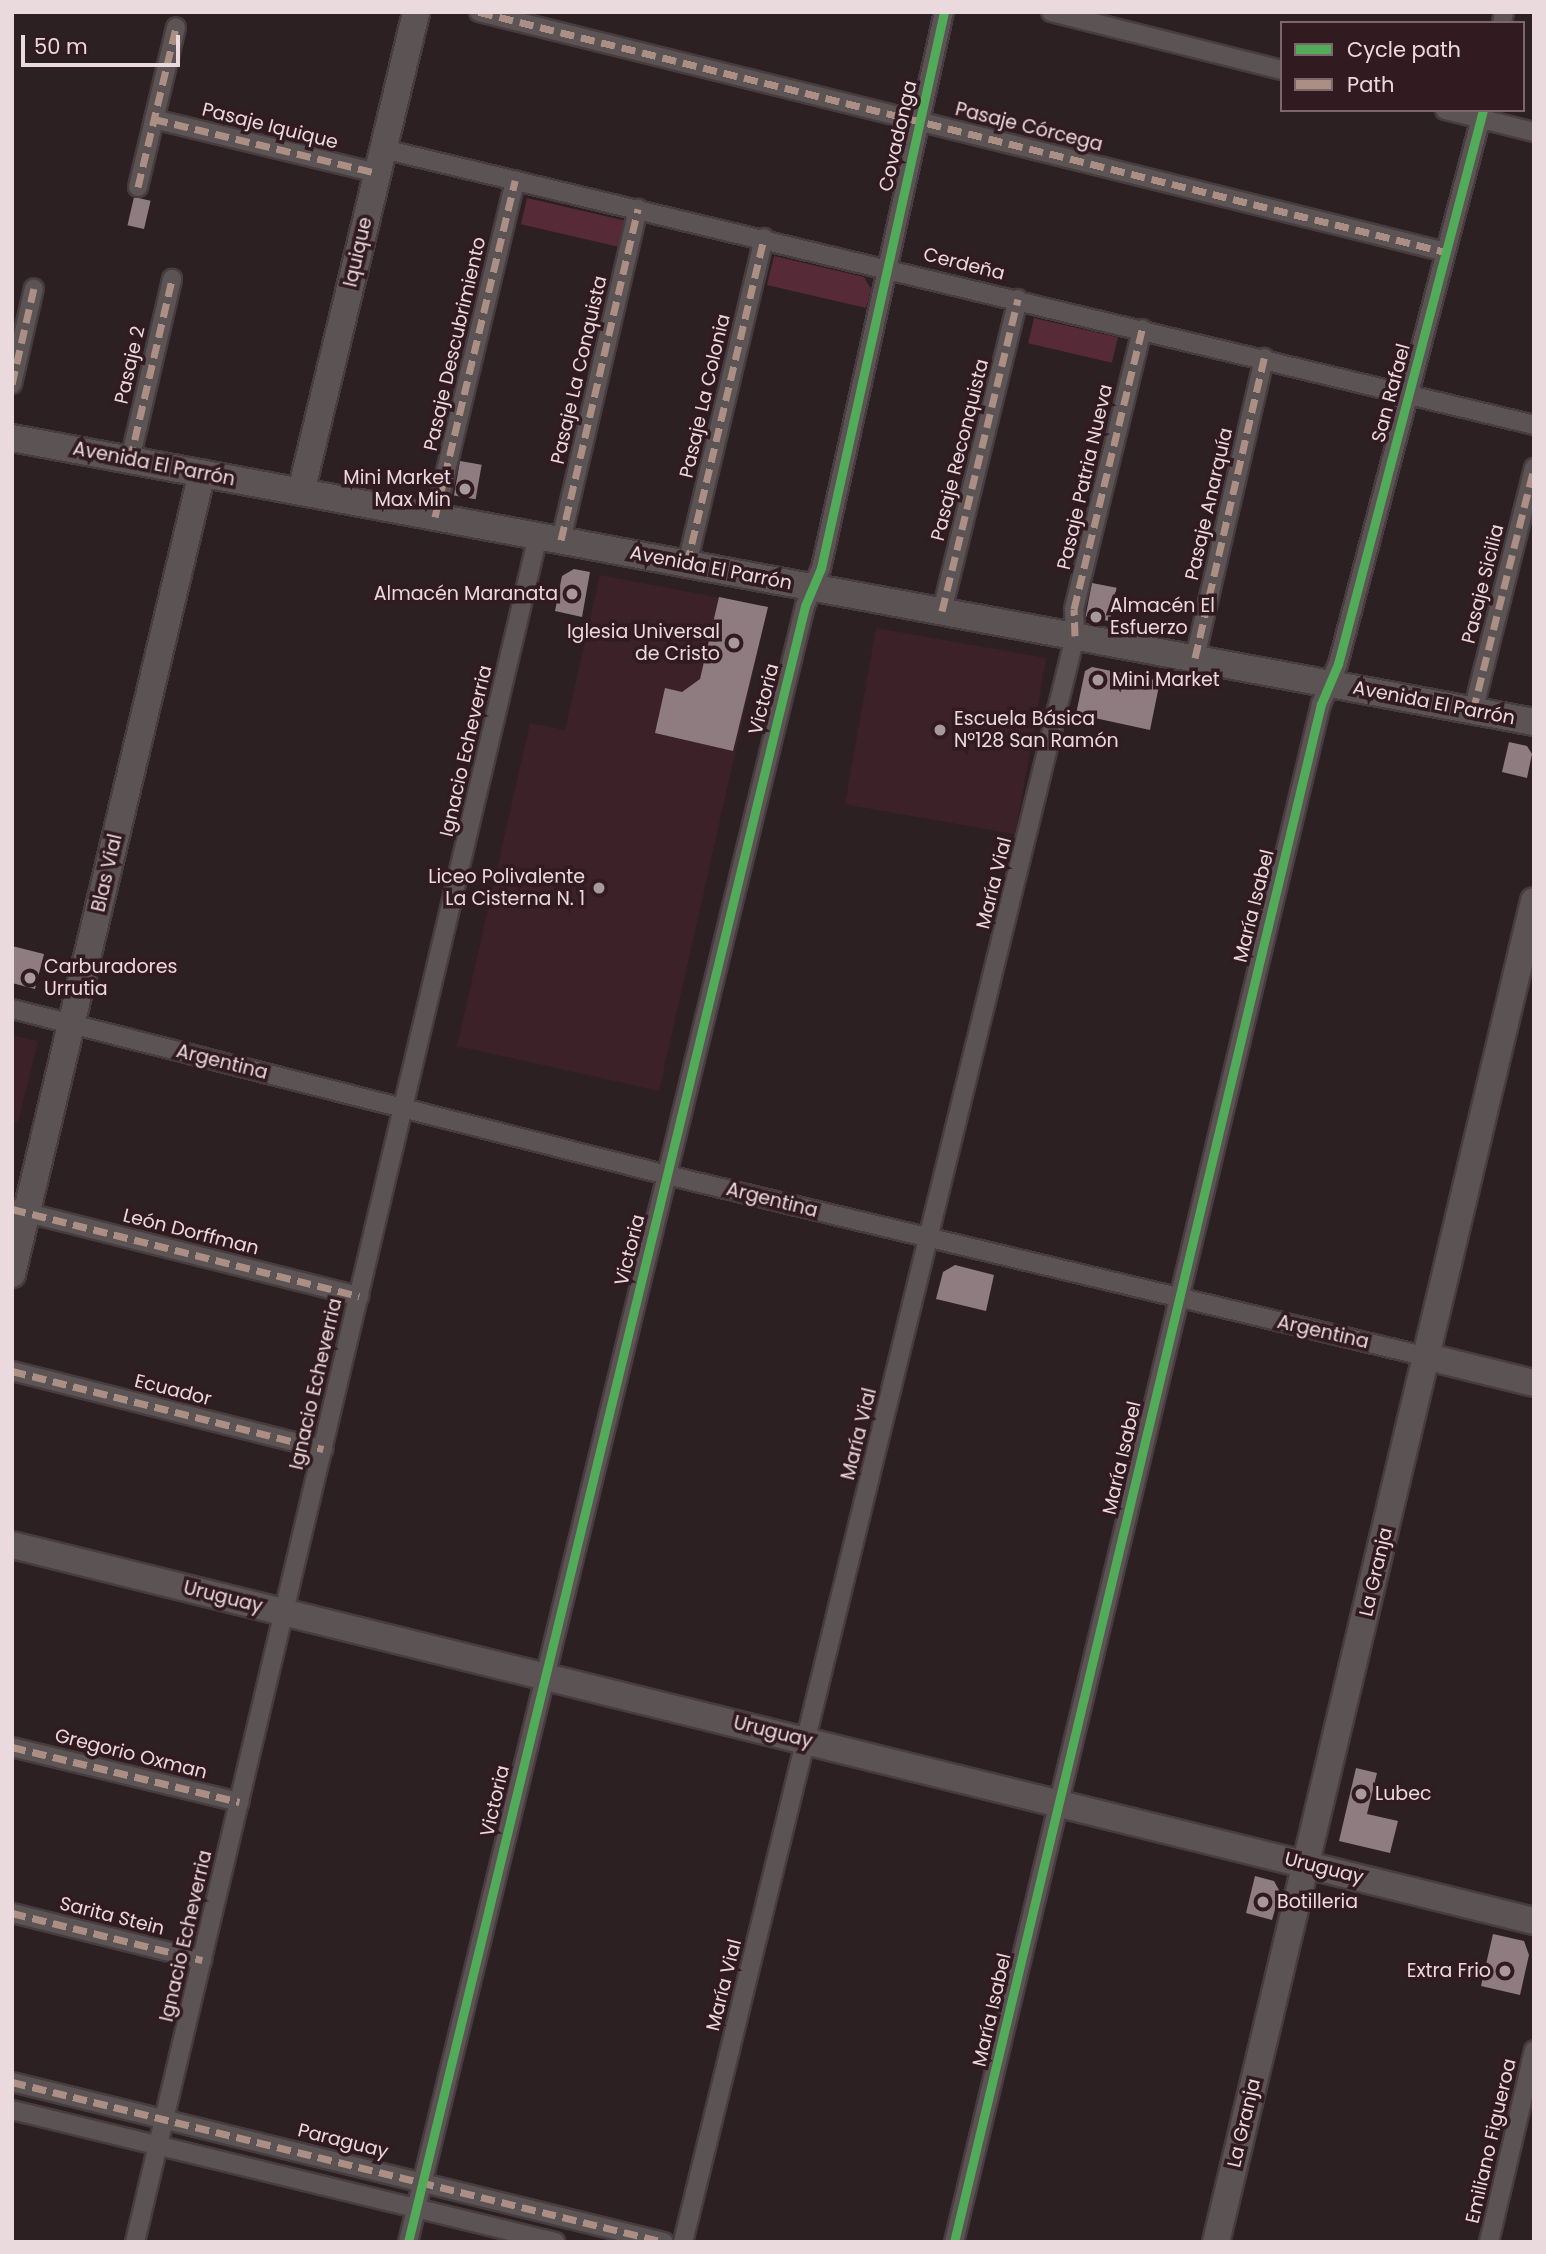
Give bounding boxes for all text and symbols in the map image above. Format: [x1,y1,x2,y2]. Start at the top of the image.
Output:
scale bar [24,21,184,65]
legend [1280,21,1525,112]
text: 50 m [34,32,88,61]
text: Cycle path [1347,35,1461,64]
text: Path [1347,70,1394,99]
street label: Covadonga [874,78,922,194]
street label: Pasaje Iquique [200,98,340,154]
street label: Pasaje Córcega [953,98,1105,156]
street label: Iquique [339,215,377,289]
street label: Pasaje Descubrimiento [419,235,491,453]
street label: Cerdeña [921,243,1007,285]
street label: Pasaje La Conquista [546,274,612,466]
street label: Pasaje La Colonia [675,312,735,480]
street label: Pasaje 2 [110,324,150,406]
street label: San Rafael [1367,341,1415,445]
street label: Pasaje Reconquista [926,357,994,543]
street label: Pasaje Patria Nueva [1053,382,1117,572]
street label: Pasaje Anarquía [1180,426,1238,582]
street label: Avenida El Parrón [71,437,237,491]
place label: Mini Market Max Min [343,467,451,511]
marker: Mini Market Max Min [457,481,473,497]
street label: Pasaje Sicilia [1457,522,1509,646]
street label: Avenida El Parrón [628,541,794,595]
place label: Almacén Maranata [374,583,558,605]
marker: Almacén Maranata [564,586,580,602]
place label: Almacén El Esfuerzo [1110,595,1215,639]
marker: Almacén El Esfuerzo [1088,609,1104,625]
place label: Iglesia Universal de Cristo [567,621,720,665]
marker: Iglesia Universal de Cristo [726,635,742,651]
street label: Victoria [744,661,784,737]
street label: Ignacio Echeverria [435,663,497,839]
place label: Mini Market [1112,669,1220,691]
marker: Mini Market [1090,672,1106,688]
street label: Avenida El Parrón [1351,676,1517,730]
place label: Escuela Básica N°128 San Ramón [954,708,1119,752]
marker: Escuela Básica N°128 San Ramón [932,722,948,738]
street label: Blas Vial [87,832,127,914]
street label: María Vial [972,835,1016,931]
street label: María Isabel [1229,847,1279,965]
place label: Liceo Polivalente La Cisterna N. 1 [428,866,585,910]
marker: Liceo Polivalente La Cisterna N. 1 [591,880,607,896]
place label: Carburadores Urrutia [44,956,177,1000]
marker: Carburadores Urrutia [22,970,38,986]
street label: Argentina [174,1040,270,1084]
street label: Argentina [724,1178,820,1222]
street label: León Dorffman [121,1204,261,1260]
street label: Victoria [610,1212,650,1288]
street label: Ignacio Echeverria [285,1296,347,1472]
street label: Argentina [1275,1310,1371,1354]
street label: Ecuador [132,1369,214,1411]
street label: María Vial [837,1386,881,1482]
street label: María Isabel [1098,1399,1146,1517]
street label: La Granja [1355,1525,1397,1619]
street label: Uruguay [181,1576,265,1618]
street label: Uruguay [731,1711,815,1753]
street label: Gregorio Oxman [52,1724,210,1784]
street label: Victoria [476,1763,514,1839]
place label: Lubec [1375,1783,1432,1805]
marker: Lubec [1353,1786,1369,1802]
street label: Uruguay [1282,1847,1366,1889]
street label: Ignacio Echeverria [155,1848,217,2024]
place label: Botilleria [1277,1891,1358,1913]
street label: Sarita Stein [57,1892,167,1940]
marker: Botilleria [1255,1894,1271,1910]
street label: María Vial [702,1937,746,2033]
street label: María Isabel [968,1951,1016,2069]
place label: Extra Frio [1407,1960,1491,1982]
marker: Extra Frio [1497,1963,1513,1979]
street label: Emiliano Figueroa [1461,2056,1521,2226]
street label: La Granja [1223,2076,1265,2170]
street label: Paraguay [295,2119,391,2163]

